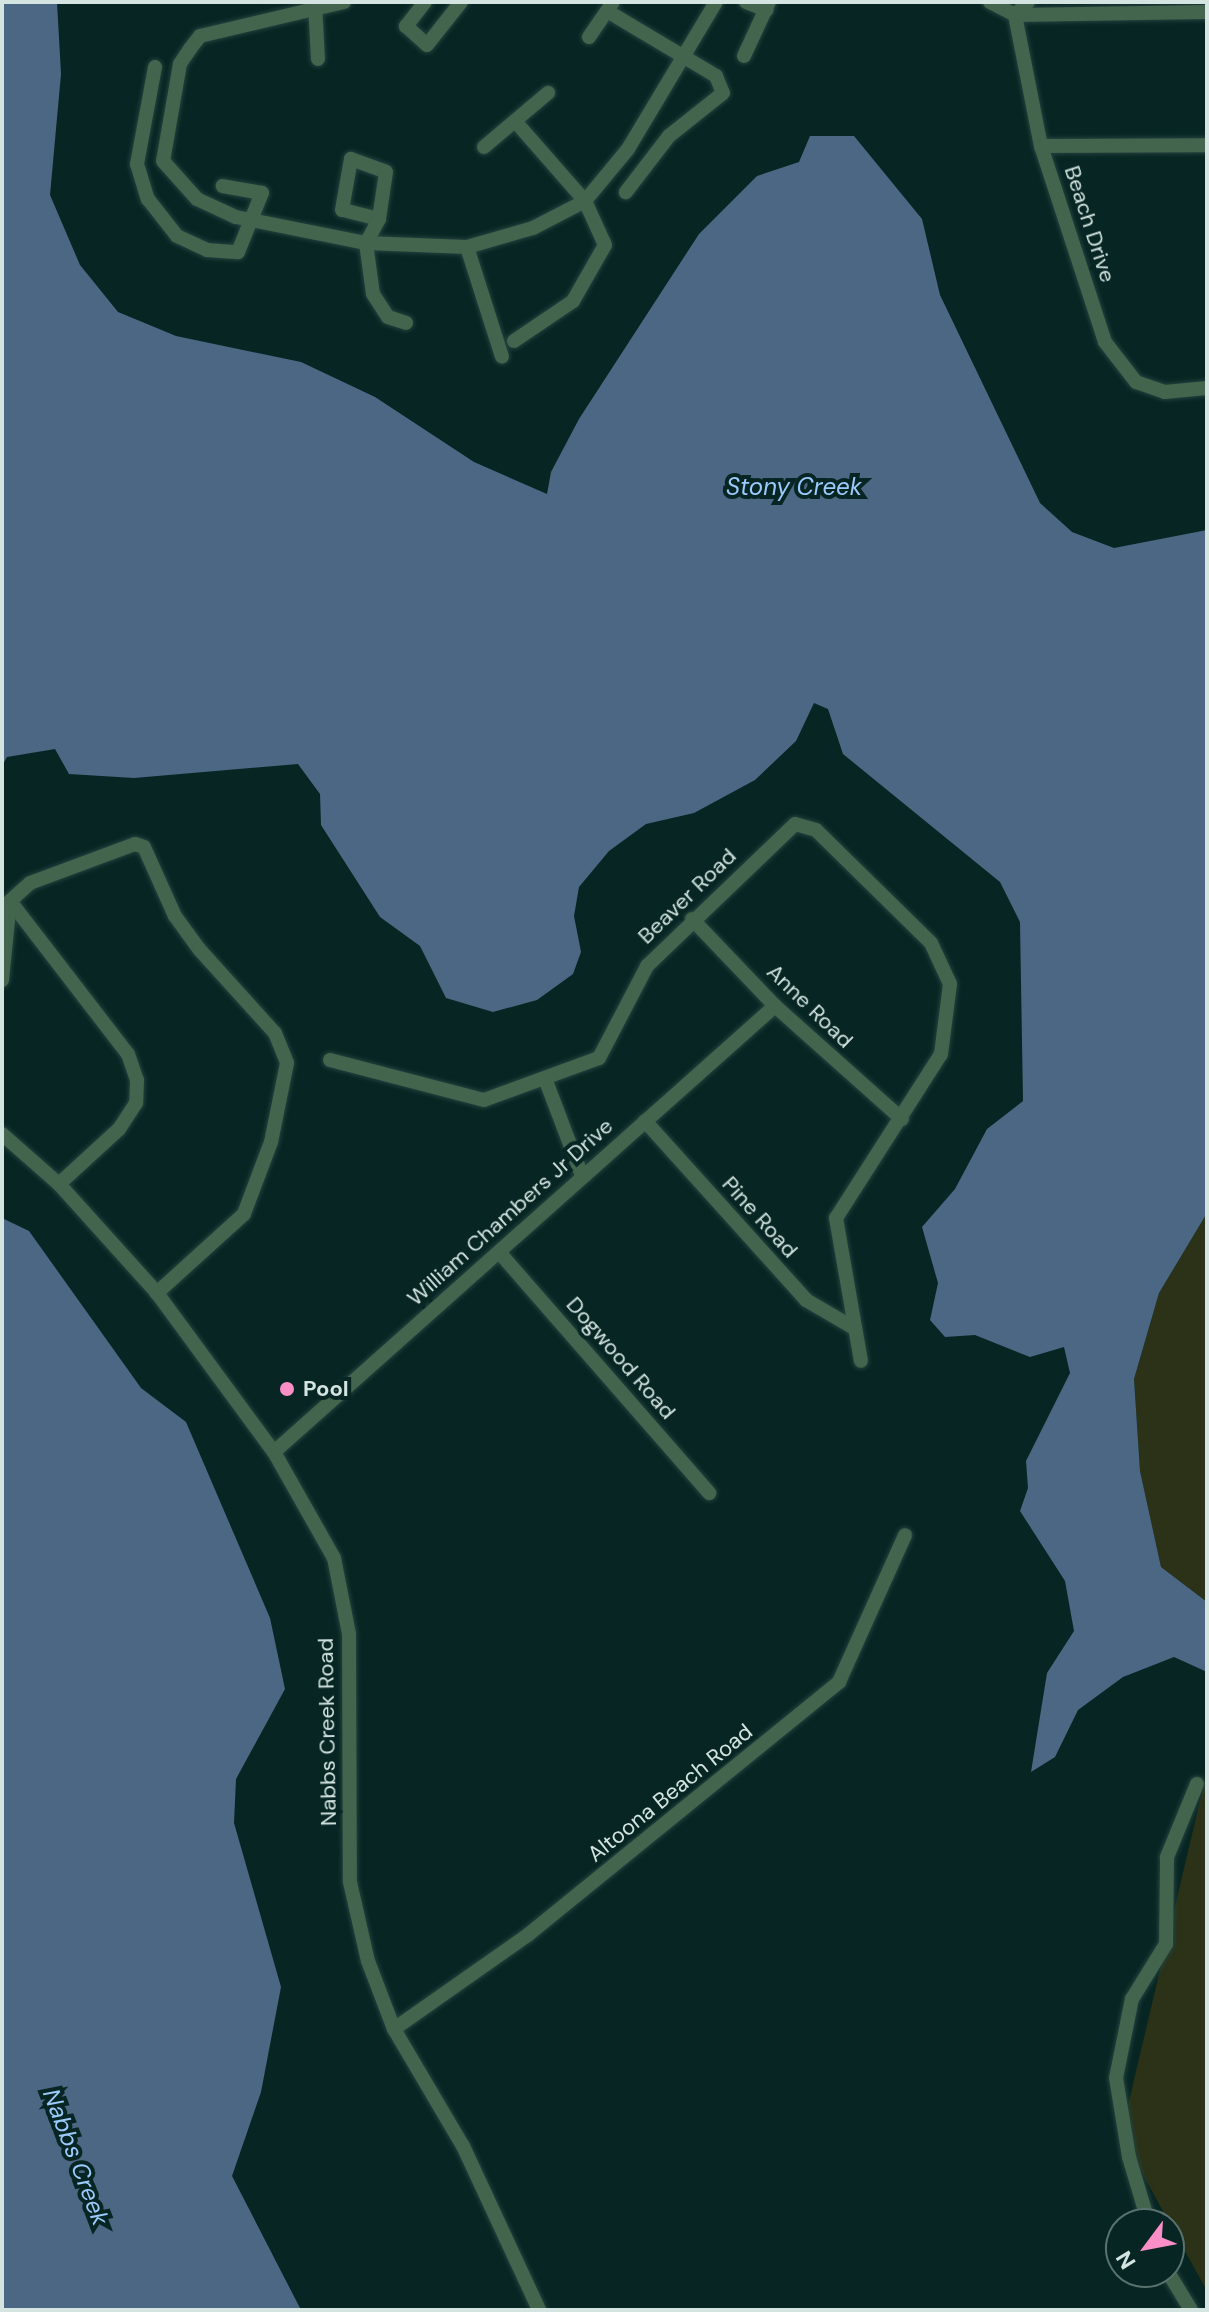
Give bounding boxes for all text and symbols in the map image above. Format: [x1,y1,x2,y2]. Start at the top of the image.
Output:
street label: Beach Drive [1059,162,1121,286]
water label: Stony Creek [726,473,862,501]
street label: Beaver Road [632,843,742,949]
street label: Anne Road [761,958,859,1054]
street label: William Chambers Jr Drive [402,1113,618,1311]
street label: Pine Road [717,1171,803,1263]
street label: Dogwood Road [561,1291,681,1425]
place label: Pool [303,1376,349,1402]
marker: Pool [278,1380,296,1398]
street label: Nabbs Creek Road [312,1638,342,1826]
street label: Altoona Beach Road [582,1718,758,1868]
water label: Nabbs Creek [37,2085,115,2229]
north arrow [1105,2208,1185,2288]
text: N [1109,2245,1142,2274]

